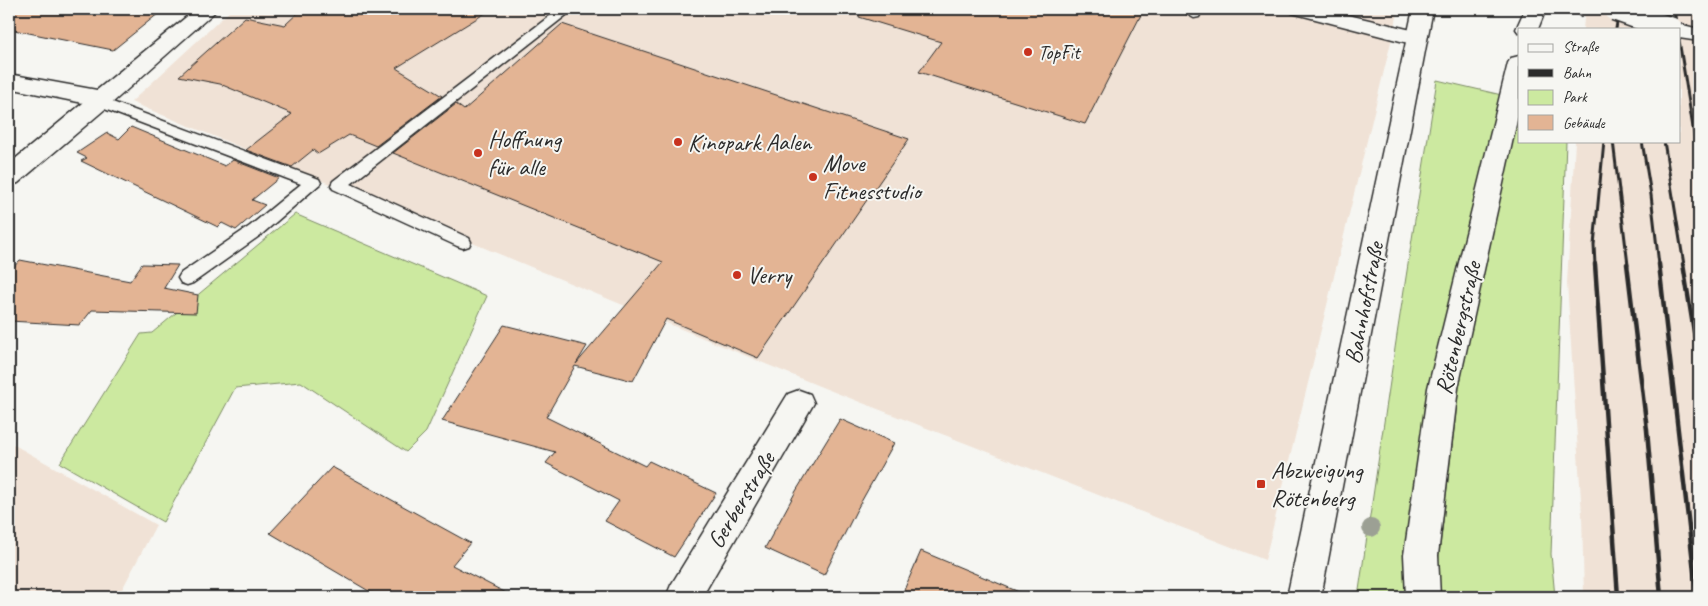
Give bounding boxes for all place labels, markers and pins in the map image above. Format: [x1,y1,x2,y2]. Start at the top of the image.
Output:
place label: TopFit [1038,40,1082,65]
marker: TopFit [1022,46,1034,58]
place label: Hoffnung für alle [488,124,562,182]
place label: Kinopark Aalen [688,127,812,157]
marker: Kinopark Aalen [672,136,684,148]
marker: Hoffnung für alle [472,147,484,159]
place label: Move Fitnesstudio [823,148,923,206]
marker: Move Fitnesstudio [807,171,819,183]
place label: Verry [747,260,793,290]
marker: Verry [731,269,743,281]
place label: Abzweigung Rötenberg [1271,455,1364,513]
marker: Abzweigung Rötenberg [1255,478,1267,490]

